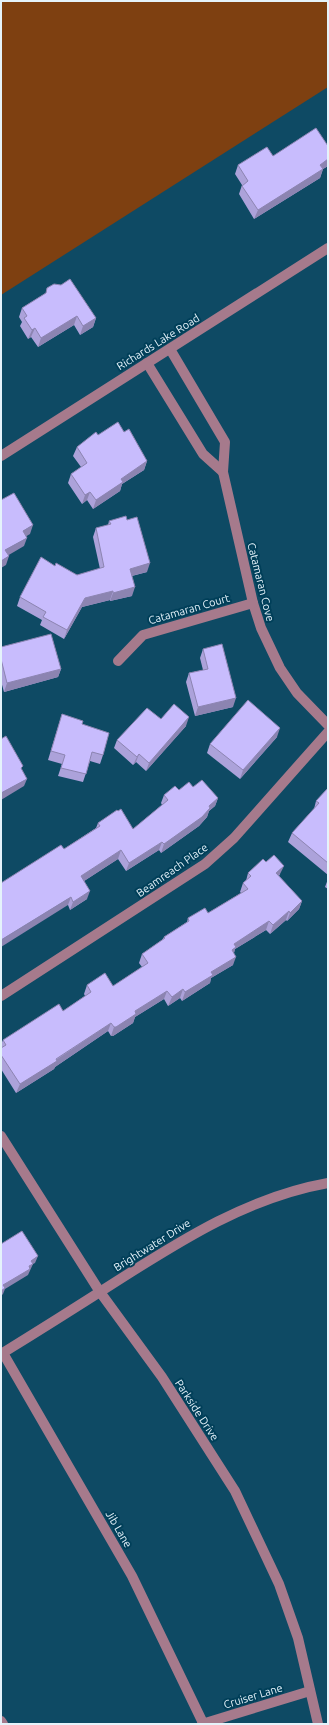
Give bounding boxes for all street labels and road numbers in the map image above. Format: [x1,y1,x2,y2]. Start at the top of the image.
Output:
street label: Richards Lake Road [115,312,201,372]
street label: Catamaran Cove [245,541,277,623]
street label: Catamaran Court [147,591,232,626]
street label: Beamreach Place [134,841,210,899]
street label: Brightwater Drive [111,1217,193,1273]
street label: Parkside Drive [173,1377,221,1443]
street label: Jib Lane [104,1508,134,1550]
street label: Cruiser Lane [222,1681,284,1711]

